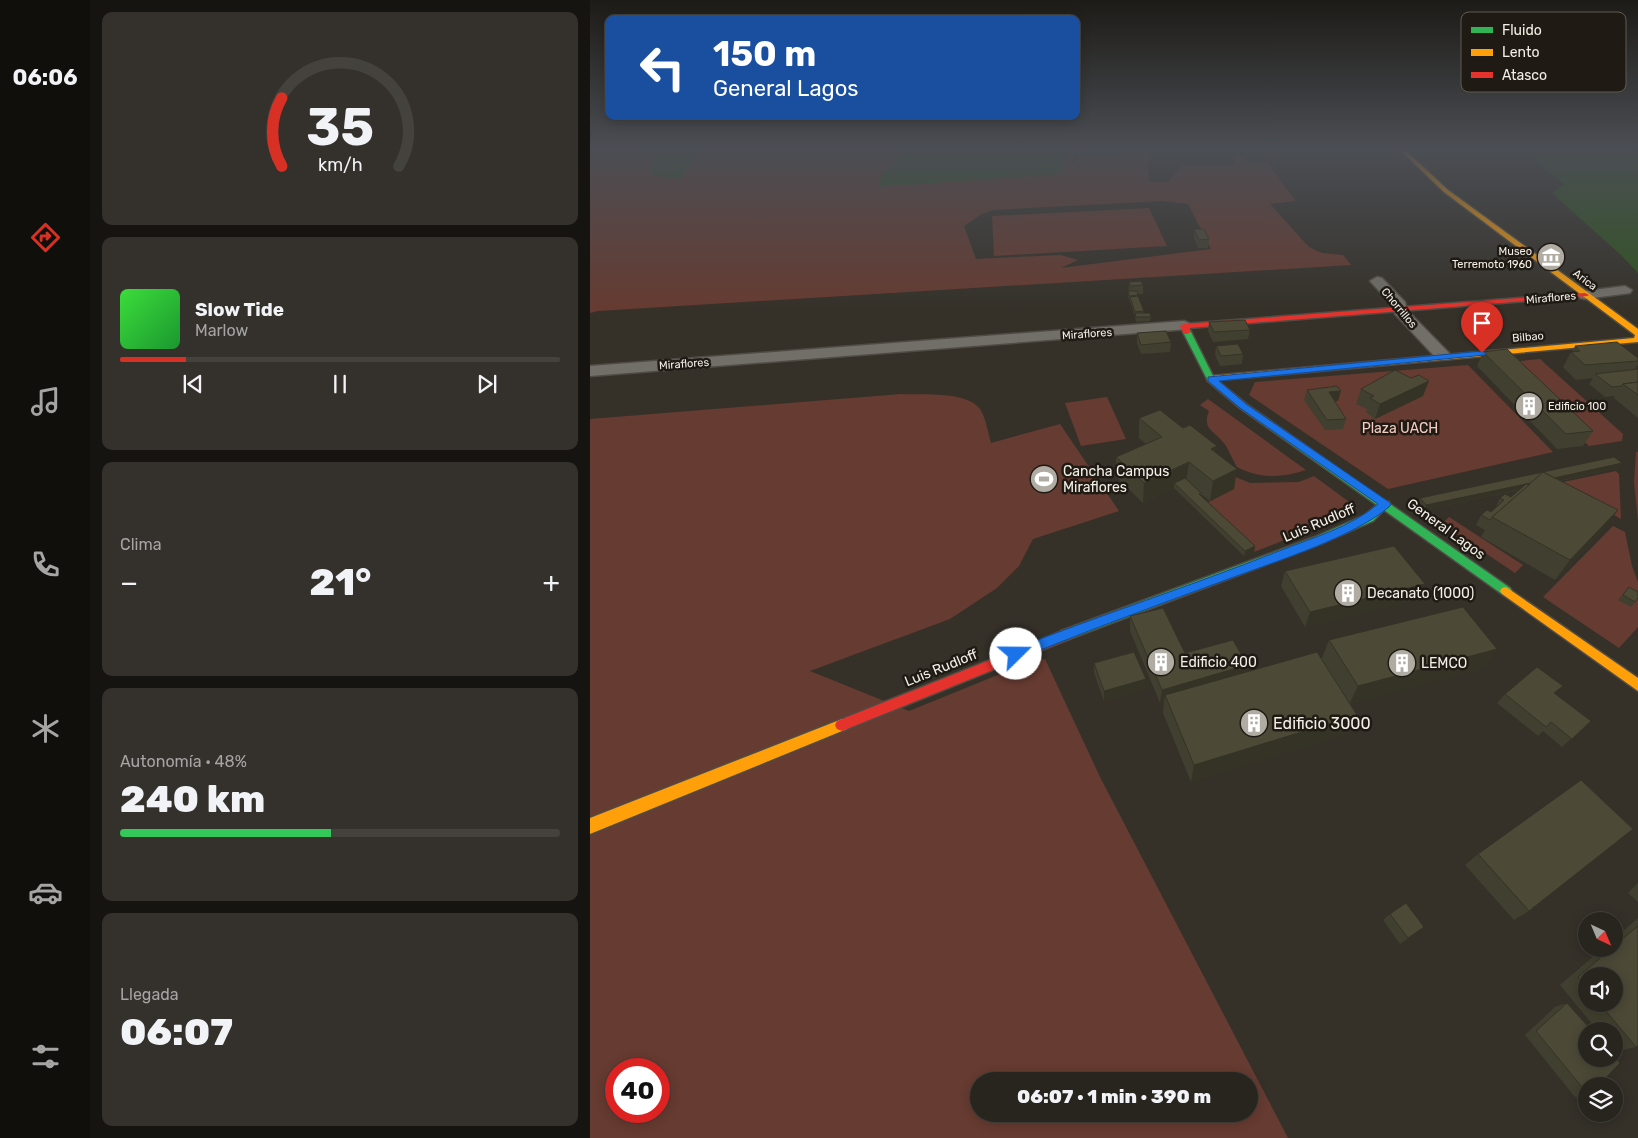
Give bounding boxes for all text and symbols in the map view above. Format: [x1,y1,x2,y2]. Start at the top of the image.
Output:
legend [1461,12,1626,92]
text: Fluido [1502,22,1542,39]
text: 150 m [713,33,816,75]
icon: left [630,35,695,100]
text: Lento [1502,44,1539,61]
text: 06:06 [13,64,78,91]
text: Atasco [1502,67,1547,84]
text: General Lagos [713,75,859,102]
text: 35 [306,96,374,158]
text: km/h [318,154,362,175]
icon: directions [28,220,63,255]
museum icon: Museo Terremoto 1960 [1536,242,1566,272]
place label: Museo Terremoto 1960 [1452,245,1532,271]
street label: Arica [1571,267,1599,293]
street label: Chorrillos [1378,285,1420,331]
street label: Miraflores [1525,289,1577,307]
text: Slow Tide [195,298,284,321]
pin [1461,302,1503,353]
icon: arrive [1468,309,1496,337]
text: Marlow [195,321,248,340]
street label: Miraflores [1061,326,1113,342]
street label: Bilbao [1512,329,1544,345]
street label: Miraflores [658,356,710,372]
icon: previous [179,370,207,398]
icon: pause [326,370,354,398]
icon: next [473,370,501,398]
icon: music [28,384,63,419]
building icon: Edificio 100 [1514,391,1544,421]
place label: Edificio 100 [1548,400,1606,413]
park label: Plaza UACH [1362,420,1438,437]
place label: Cancha Campus Miraflores [1063,463,1169,496]
sports icon: Cancha Campus Miraflores [1029,464,1059,494]
street label: General Lagos [1404,495,1488,563]
street label: Luis Rudloff [1280,500,1358,546]
text: Clima [120,535,161,554]
icon: phone [28,547,63,582]
text: 21° [310,559,371,605]
text: − [120,566,138,599]
text: + [543,566,560,599]
building icon: Decanato (1000) [1333,578,1363,608]
place label: Decanato (1000) [1367,585,1474,602]
position arrow [989,627,1041,679]
street label: Luis Rudloff [902,646,980,690]
building icon: Edificio 400 [1146,647,1176,677]
building icon: LEMCO [1387,648,1417,678]
place label: Edificio 400 [1180,654,1257,671]
place label: LEMCO [1421,655,1467,672]
building icon: Edificio 3000 [1239,708,1269,738]
icon: climate [28,711,63,746]
place label: Edificio 3000 [1273,714,1371,733]
text: Autonomía · 48% [120,752,247,771]
text: 240 km [120,776,265,822]
icon: car [28,875,63,910]
north arrow [1578,912,1622,958]
map controls [1578,912,1623,1122]
button: sound [1578,967,1623,1012]
text: Llegada [120,985,179,1004]
text: 06:07 [120,1009,233,1055]
button: search [1578,1022,1623,1067]
icon: filters [28,1039,63,1074]
speed limit sign: 40 [605,1058,670,1123]
button: layers [1578,1077,1623,1122]
text: 06:07 · 1 min · 390 m [1017,1085,1211,1108]

